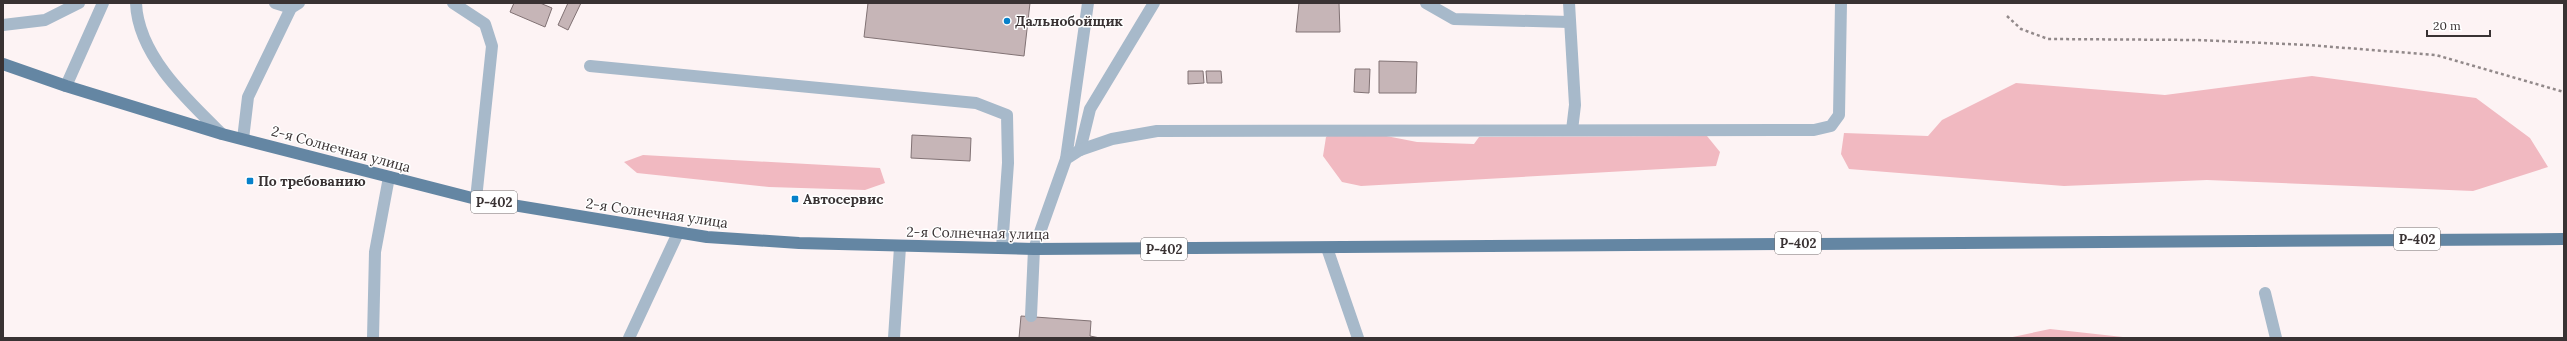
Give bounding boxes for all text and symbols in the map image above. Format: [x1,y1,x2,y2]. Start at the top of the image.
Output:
place label: Дальнобойщик [1015,12,1124,30]
scale bar [2427,12,2490,38]
marker: Дальнобойщик [1002,16,1012,26]
text: 20 m [2433,18,2461,33]
street label: 2-я Солнечная улица [269,122,413,176]
place label: По требованию [258,172,366,190]
marker: По требованию [245,176,255,186]
place label: Автосервис [803,190,884,208]
road number: Р-402 [471,191,517,213]
street label: 2-я Солнечная улица [585,194,729,232]
marker: Автосервис [790,194,800,204]
street label: 2-я Солнечная улица [906,223,1050,243]
road number: Р-402 [2394,228,2440,250]
road number: Р-402 [1775,232,1821,254]
road number: Р-402 [1141,238,1187,260]

